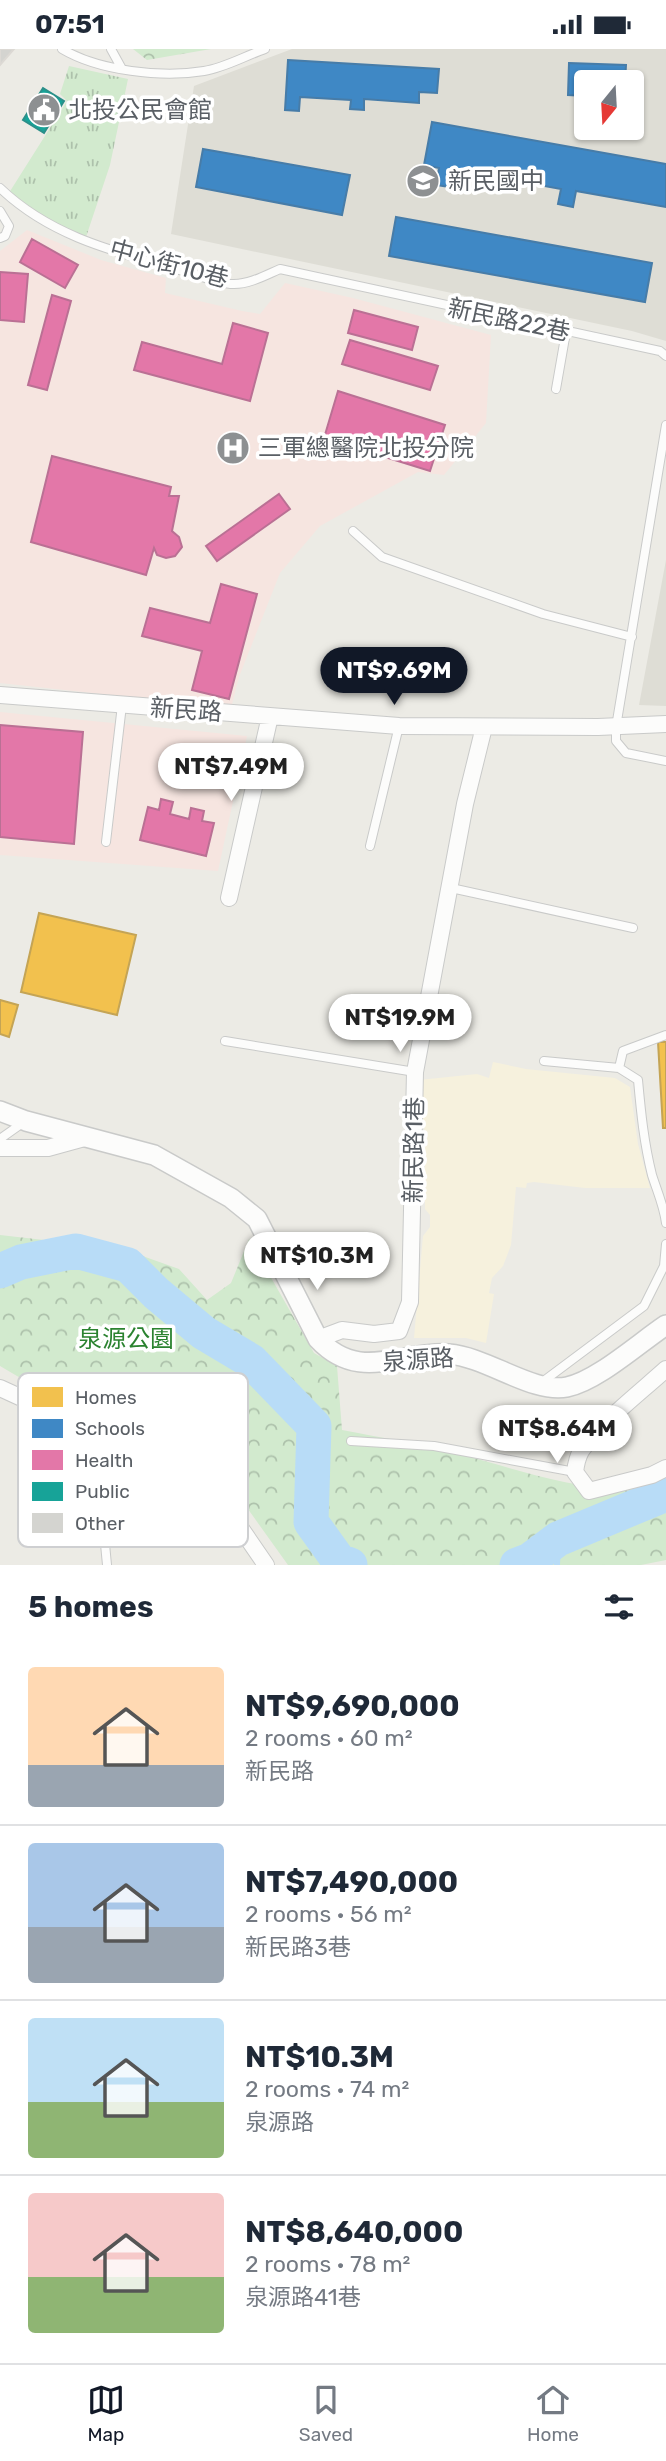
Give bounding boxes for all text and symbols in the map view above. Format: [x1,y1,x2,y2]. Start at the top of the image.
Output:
text: 07:51 [35,9,105,40]
north arrow [574,70,644,140]
map controls [574,70,644,140]
public building icon: 北投公民會館 [25,91,63,129]
place label: 北投公民會館 [68,96,212,124]
school or university icon: 新民國中 [404,162,442,200]
place label: 新民國中 [448,167,544,195]
street label: 中心街10巷 [107,235,231,293]
street label: 新民路22巷 [445,293,573,347]
hospital icon: 三軍總醫院北投分院 [214,429,252,467]
place label: 三軍總醫院北投分院 [258,434,474,462]
pin: NT$9.69M [322,647,466,707]
text: NT$9.69M [336,656,452,684]
street label: 新民路 [149,694,223,726]
pin: NT$7.49M [159,743,303,803]
text: NT$7.49M [174,752,288,780]
pin: NT$19.9M [328,995,472,1054]
text: NT$19.9M [345,1003,455,1031]
street label: 新民路1巷 [399,1097,429,1203]
pin: NT$10.3M [245,1233,389,1292]
text: NT$10.3M [260,1241,374,1269]
park label: 泉源公園 [78,1325,174,1353]
street label: 泉源路 [381,1344,455,1376]
legend [18,1373,248,1547]
text: Homes [75,1386,137,1409]
pin: NT$8.64M [485,1405,629,1465]
text: NT$8.64M [498,1414,616,1442]
text: Schools [75,1417,145,1440]
text: Health [75,1449,133,1472]
text: Public [75,1480,130,1503]
text: Other [75,1512,126,1535]
icon: filters [600,1588,638,1626]
text: 5 homes [28,1589,154,1625]
text: NT$9,690,000 [245,1688,460,1724]
icon: home [84,1695,168,1779]
text: 2 rooms · 60 m² [245,1724,413,1752]
text: 新民路 [245,1757,314,1785]
text: NT$7,490,000 [245,1864,458,1900]
icon: home [84,1871,168,1955]
text: 2 rooms · 56 m² [245,1900,412,1928]
text: 新民路3巷 [245,1933,351,1961]
text: NT$10.3M [245,2039,394,2075]
icon: home [84,2046,168,2130]
text: 2 rooms · 74 m² [245,2075,409,2103]
text: 泉源路 [245,2108,314,2136]
text: NT$8,640,000 [245,2214,463,2250]
icon: home [84,2221,168,2305]
text: 2 rooms · 78 m² [245,2250,410,2278]
text: 泉源路41巷 [245,2283,361,2311]
tab: Map [87,2381,125,2446]
tab: Saved [299,2381,353,2446]
tab: Home [527,2381,579,2446]

